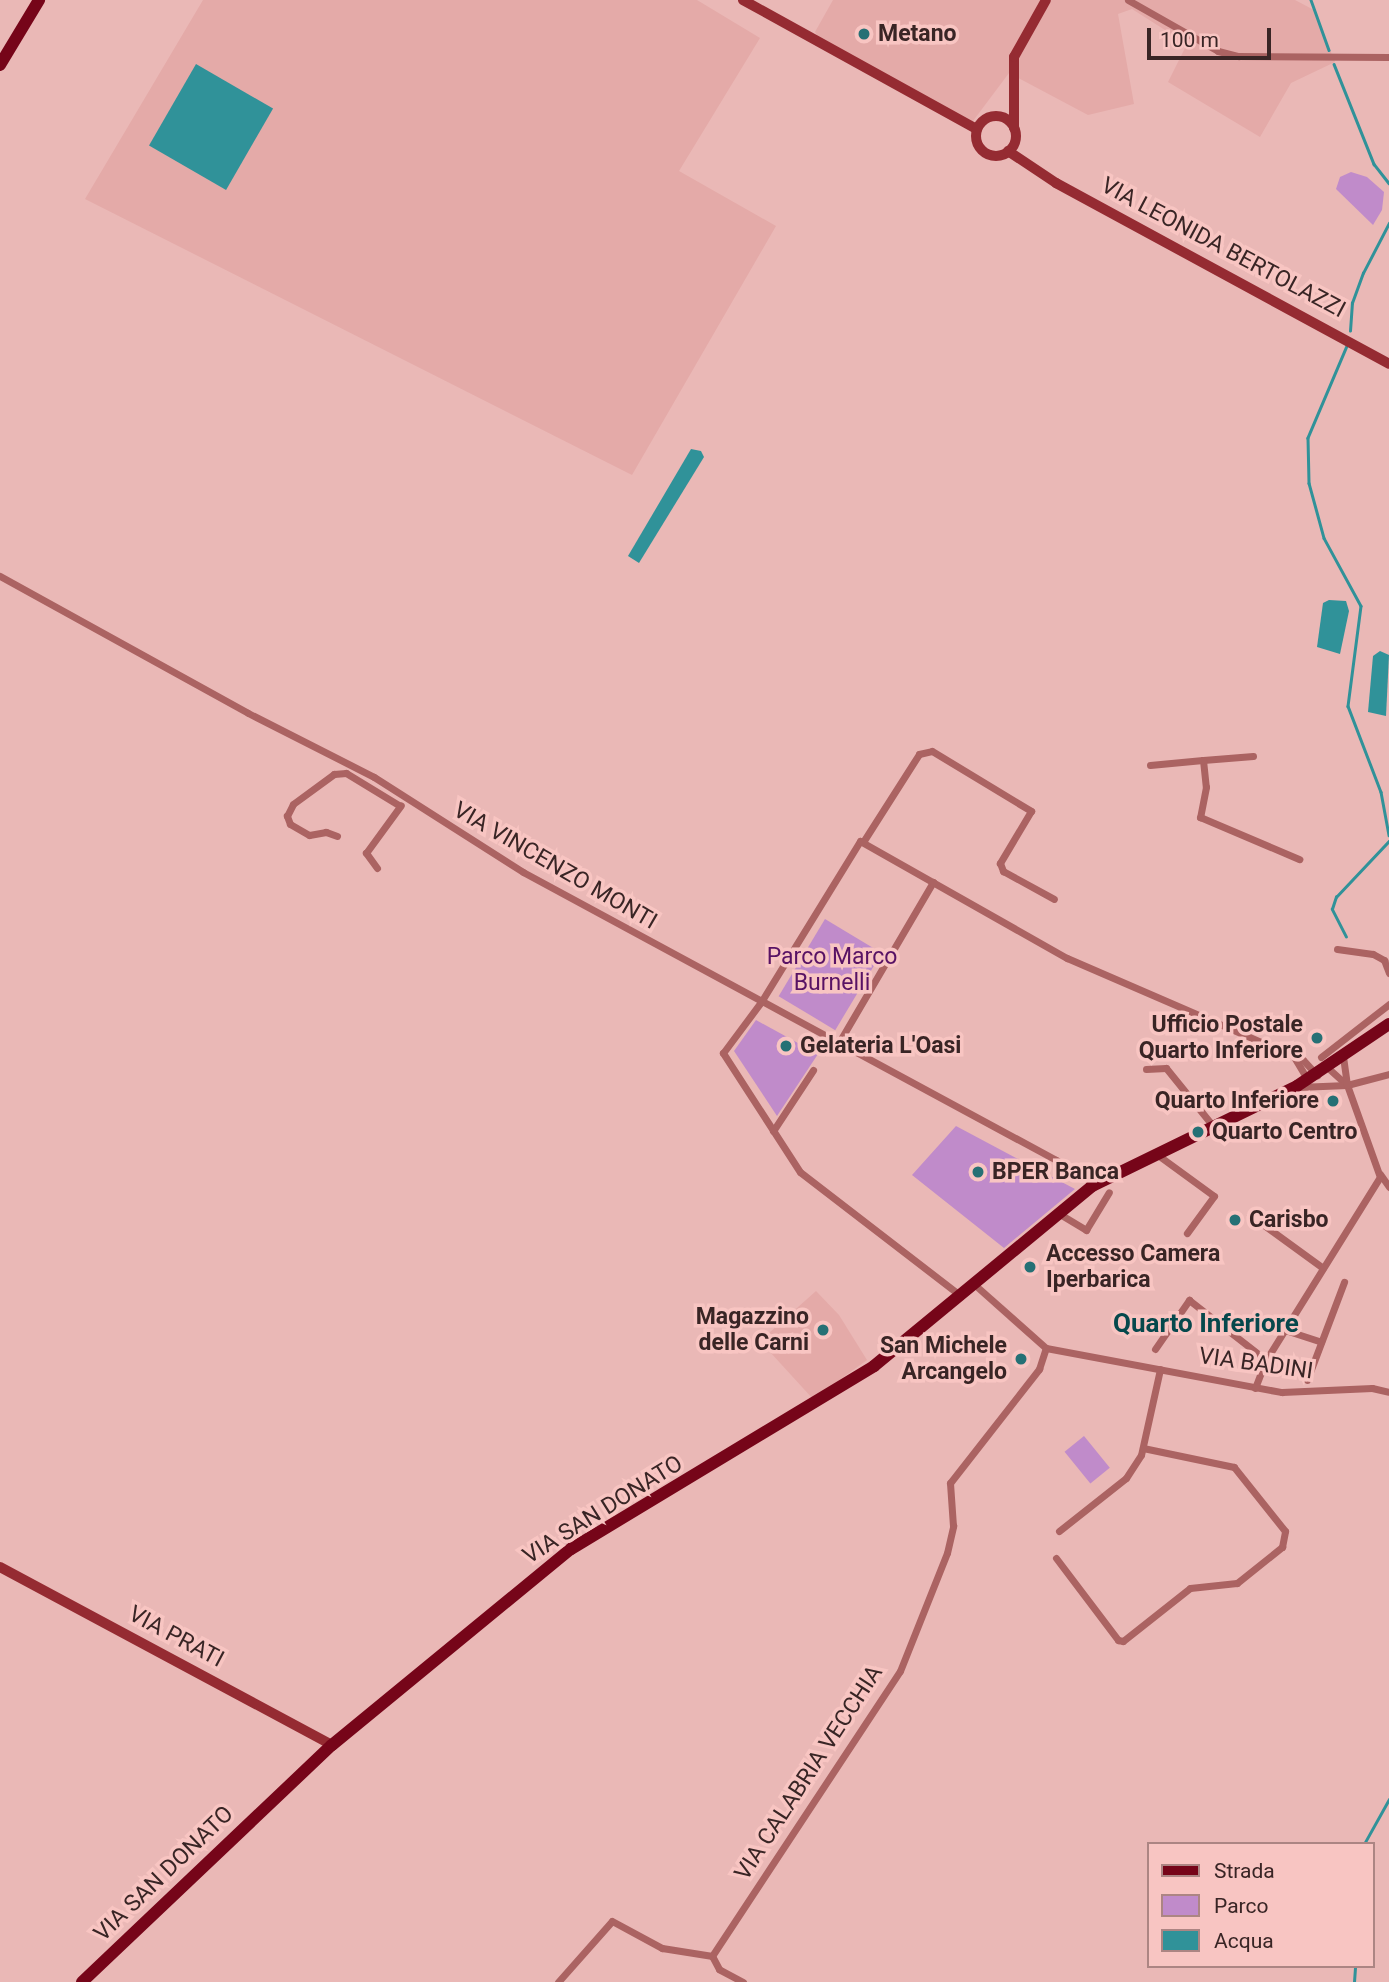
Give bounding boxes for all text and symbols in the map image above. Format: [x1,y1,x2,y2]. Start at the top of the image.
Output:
scale bar [1151,14,1275,58]
place label: Metano [878,20,957,48]
marker: Metano [856,26,872,42]
text: 100 m [1160,28,1219,52]
street label: VIA LEONIDA BERTOLAZZI [1096,172,1350,324]
street label: VIA VINCENZO MONTI [448,796,662,936]
park label: Parco Marco Burnelli [767,943,897,997]
place label: Ufficio Postale Quarto Inferiore [1139,1011,1303,1065]
marker: Ufficio Postale Quarto Inferiore [1309,1030,1325,1046]
place label: Gelateria L'Oasi [800,1032,961,1060]
marker: Gelateria L'Oasi [778,1038,794,1054]
place label: Quarto Inferiore [1155,1087,1319,1115]
marker: Quarto Inferiore [1325,1093,1341,1109]
place label: Quarto Centro [1212,1118,1357,1146]
marker: Quarto Centro [1190,1124,1206,1140]
place label: BPER Banca [992,1158,1119,1186]
marker: BPER Banca [970,1164,986,1180]
place label: Carisbo [1249,1206,1329,1234]
marker: Carisbo [1227,1212,1243,1228]
place label: Accesso Camera Iperbarica [1046,1240,1220,1294]
marker: Accesso Camera Iperbarica [1020,1257,1040,1277]
place label: Magazzino delle Carni [696,1303,809,1357]
district label: Quarto Inferiore [1113,1308,1299,1340]
marker: Magazzino delle Carni [815,1322,831,1338]
place label: San Michele Arcangelo [880,1332,1007,1386]
street label: VIA BADINI [1197,1342,1315,1386]
marker: San Michele Arcangelo [1013,1351,1029,1367]
street label: VIA SAN DONATO [518,1450,688,1570]
street label: VIA PRATI [124,1600,228,1674]
street label: VIA CALABRIA VECCHIA [729,1660,889,1886]
street label: VIA SAN DONATO [89,1801,239,1947]
legend [1148,1842,1375,1968]
text: Strada [1214,1859,1275,1883]
text: Parco [1214,1894,1268,1918]
text: Acqua [1214,1929,1274,1953]

